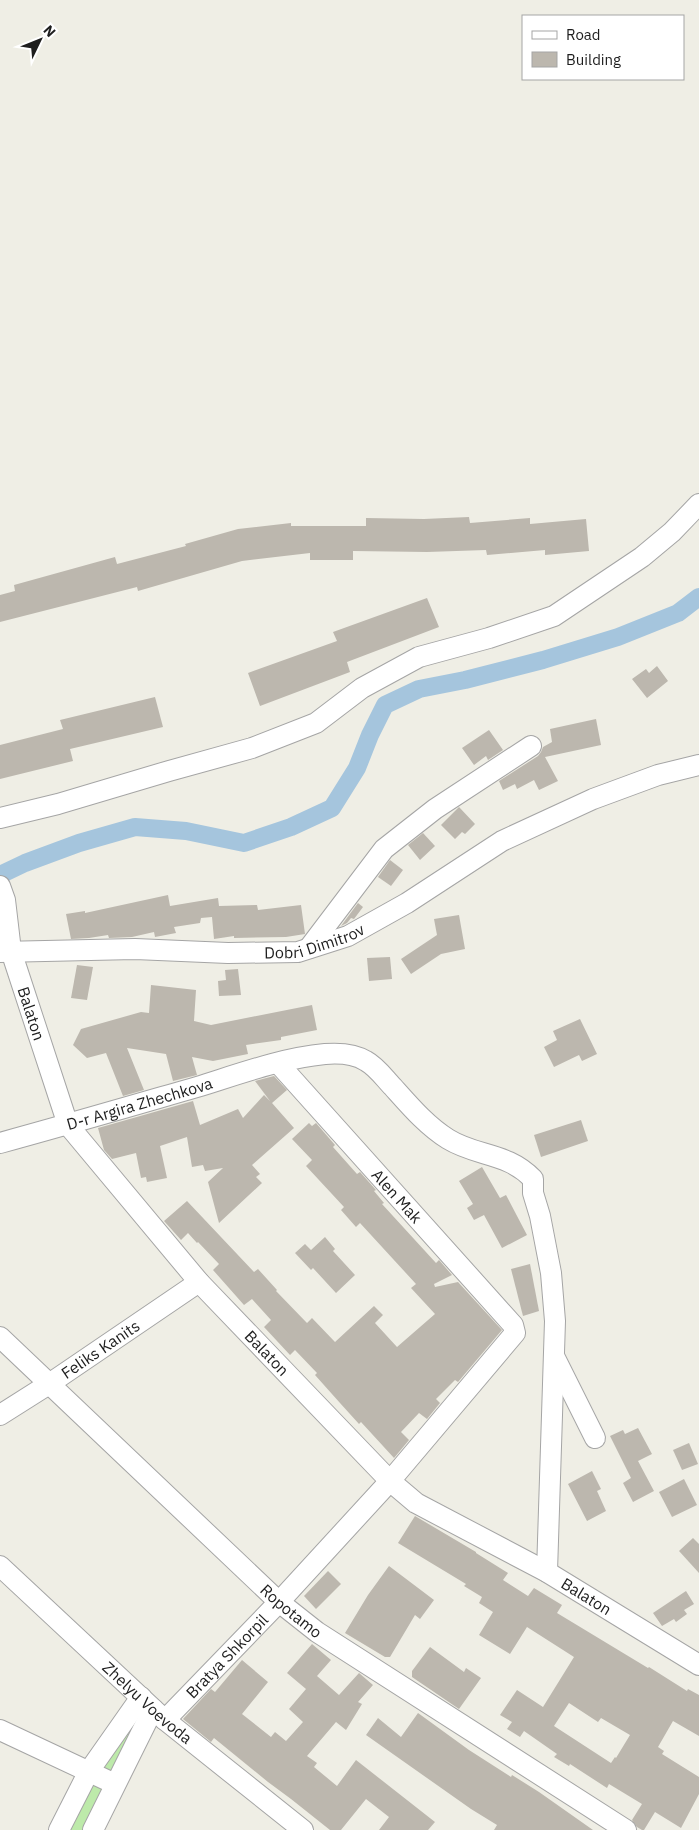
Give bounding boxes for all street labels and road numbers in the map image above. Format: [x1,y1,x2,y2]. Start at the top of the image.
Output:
street label: Dobri Dimitrov [264,919,368,962]
street label: Balaton [13,984,50,1043]
street label: D-r Argira Zhechkova [64,1073,215,1134]
street label: Alen Mak [367,1165,427,1228]
street label: Feliks Kanits [57,1315,143,1383]
street label: Balaton [241,1326,293,1380]
street label: Balaton [558,1573,615,1619]
street label: Ropotamo [256,1580,326,1642]
street label: Bratya Shkorpil [182,1610,272,1702]
street label: Zhelyu Voevoda [99,1657,197,1748]

